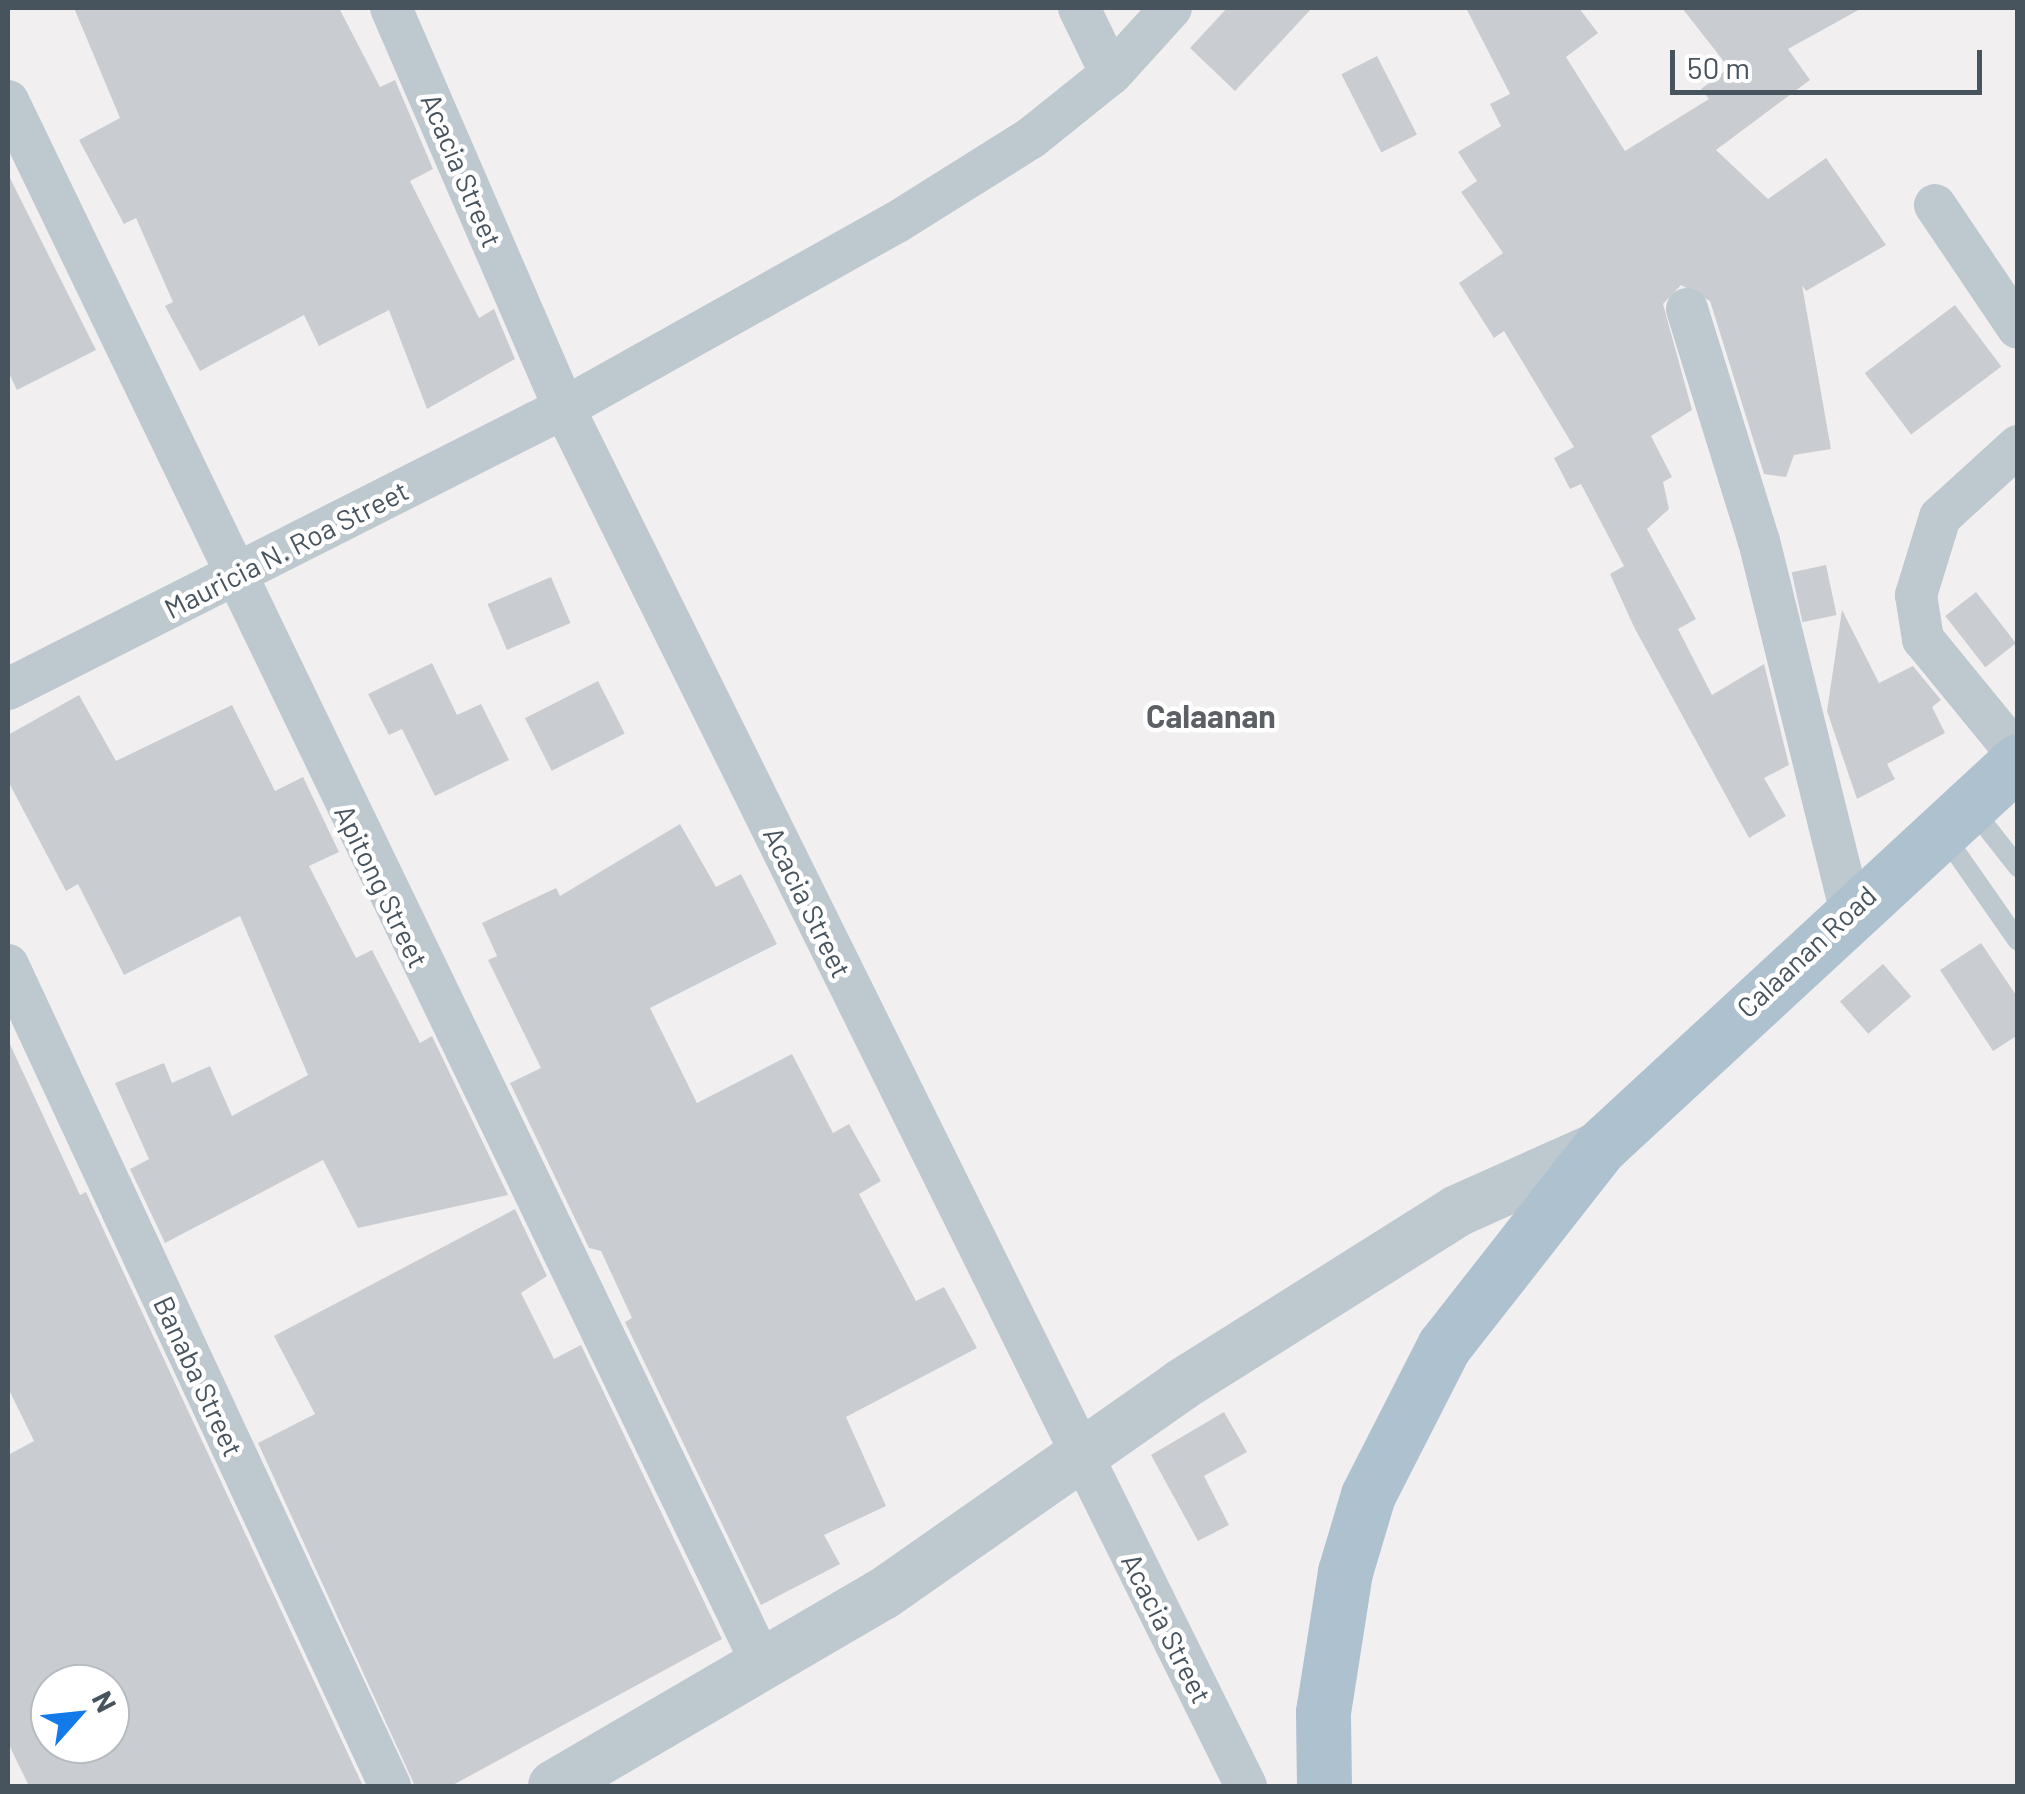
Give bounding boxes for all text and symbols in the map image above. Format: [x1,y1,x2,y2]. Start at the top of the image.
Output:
scale bar [1675,30,1988,92]
text: 50 m [1687,49,1750,85]
street label: Acacia Street [415,88,509,252]
street label: Mauricia N. Roa Street [158,473,414,625]
district label: Calaanan [1146,696,1276,734]
street label: Apitong Street [328,799,436,973]
street label: Acacia Street [757,821,859,983]
street label: Calaanan Road [1729,878,1883,1024]
street label: Banaba Street [147,1291,251,1461]
street label: Acacia Street [1115,1548,1219,1708]
north arrow [30,1664,130,1764]
text: N [86,1685,124,1717]

